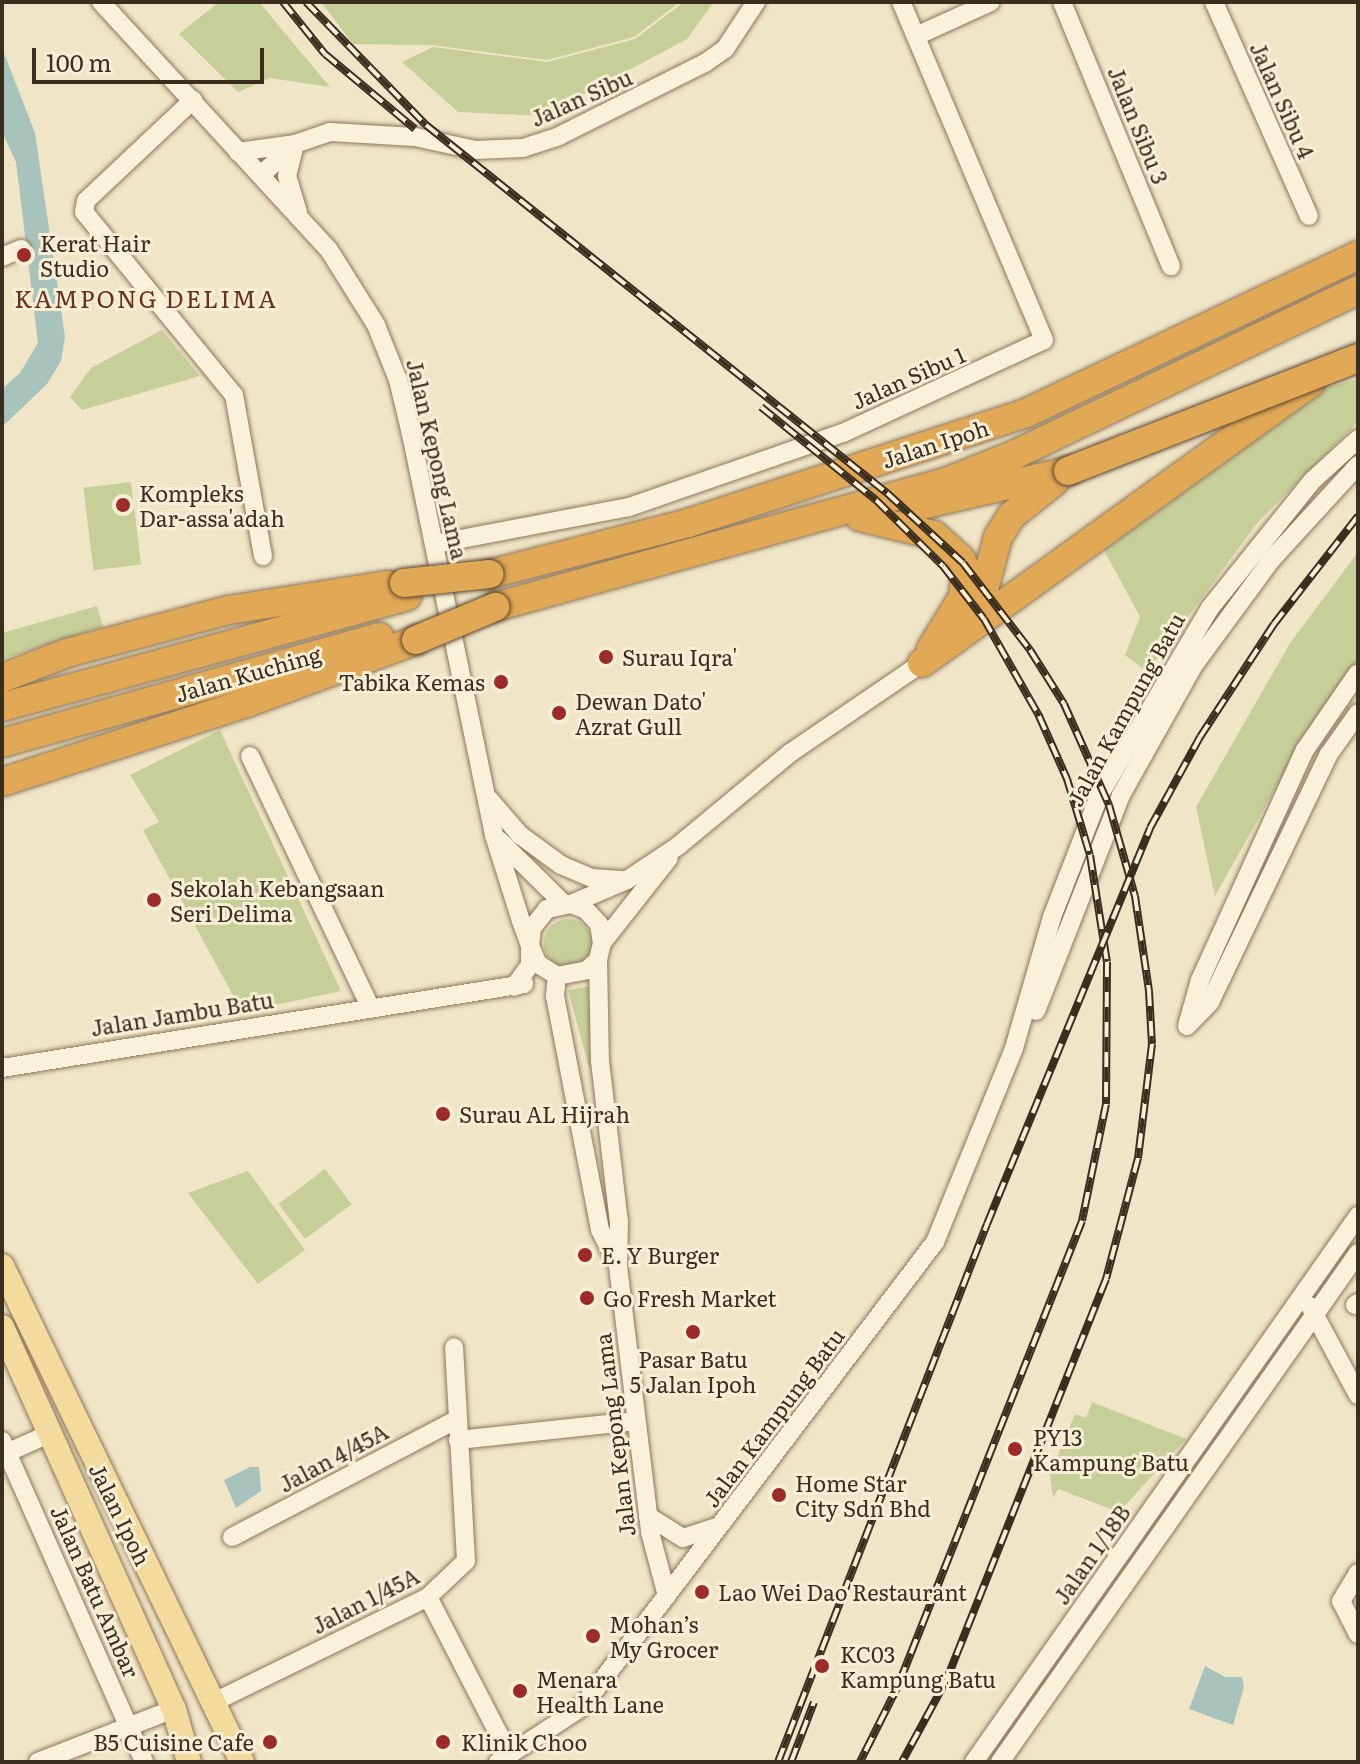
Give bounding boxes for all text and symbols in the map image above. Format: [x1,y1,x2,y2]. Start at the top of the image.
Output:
scale bar [36,32,268,82]
street label: Jalan Sibu 4 [1246,38,1320,162]
text: 100 m [46,44,112,79]
street label: Jalan Sibu 3 [1103,62,1175,188]
street label: Jalan Sibu [526,63,636,131]
place label: Kerat Hair Studio [40,229,150,280]
marker: Kerat Hair Studio [15,246,33,264]
district label: KAMPONG DELIMA [14,284,278,312]
street label: Jalan Sibu 1 [847,340,969,414]
street label: Jalan Kepong Lama [402,356,474,562]
street label: Jalan Ipoh [878,413,992,473]
place label: Kompleks Dar-assa'adah [139,479,285,530]
marker: Kompleks Dar-assa'adah [114,496,132,514]
street label: Jalan Kampung Batu [1061,608,1189,810]
street label: Jalan Kuching [172,640,324,706]
place label: Surau Iqra' [622,644,737,670]
marker: Surau Iqra' [597,648,615,666]
place label: Tabika Kemas [339,669,485,695]
marker: Tabika Kemas [492,673,510,691]
place label: Dewan Dato' Azrat Gull [575,687,707,738]
marker: Dewan Dato' Azrat Gull [550,704,568,722]
place label: Sekolah Kebangsaan Seri Delima [170,874,384,926]
marker: Sekolah Kebangsaan Seri Delima [145,891,163,909]
street label: Jalan Jambu Batu [89,986,275,1040]
place label: Surau AL Hijrah [459,1101,630,1127]
marker: Surau AL Hijrah [434,1105,452,1123]
place label: E. Y Burger [601,1242,719,1268]
marker: E. Y Burger [576,1246,594,1264]
place label: Go Fresh Market [603,1285,776,1311]
marker: Go Fresh Market [578,1289,596,1307]
street label: Jalan Kampung Batu [697,1322,849,1512]
marker: Pasar Batu 5 Jalan Ipoh [684,1323,702,1341]
street label: Jalan Kepong Lama [588,1332,640,1538]
place label: Pasar Batu 5 Jalan Ipoh [630,1345,756,1396]
street label: Jalan 4/45A [274,1417,392,1497]
place label: PY13 Kampung Batu [1033,1423,1189,1474]
marker: PY13 Kampung Batu [1004,1438,1026,1460]
street label: Jalan Ipoh [85,1458,157,1570]
place label: Home Star City Sdn Bhd [795,1469,931,1520]
marker: Home Star City Sdn Bhd [770,1486,788,1504]
street label: Jalan 1/18B [1047,1499,1135,1609]
street label: Jalan Batu Ambar [46,1501,146,1681]
street label: Jalan 1/45A [307,1562,423,1638]
place label: Lao Wei Dao Restaurant [718,1579,967,1605]
marker: Lao Wei Dao Restaurant [693,1583,711,1601]
place label: Mohan’s My Grocer [609,1610,718,1662]
marker: Mohan’s My Grocer [584,1627,602,1645]
place label: KC03 Kampung Batu [840,1640,996,1692]
marker: KC03 Kampung Batu [811,1655,833,1677]
place label: Menara Health Lane [536,1665,664,1716]
marker: Menara Health Lane [511,1682,529,1700]
place label: B5 Cuisine Cafe [93,1729,254,1755]
place label: Klinik Choo [461,1729,587,1755]
marker: Klinik Choo [432,1731,454,1753]
marker: B5 Cuisine Cafe [261,1733,279,1751]

